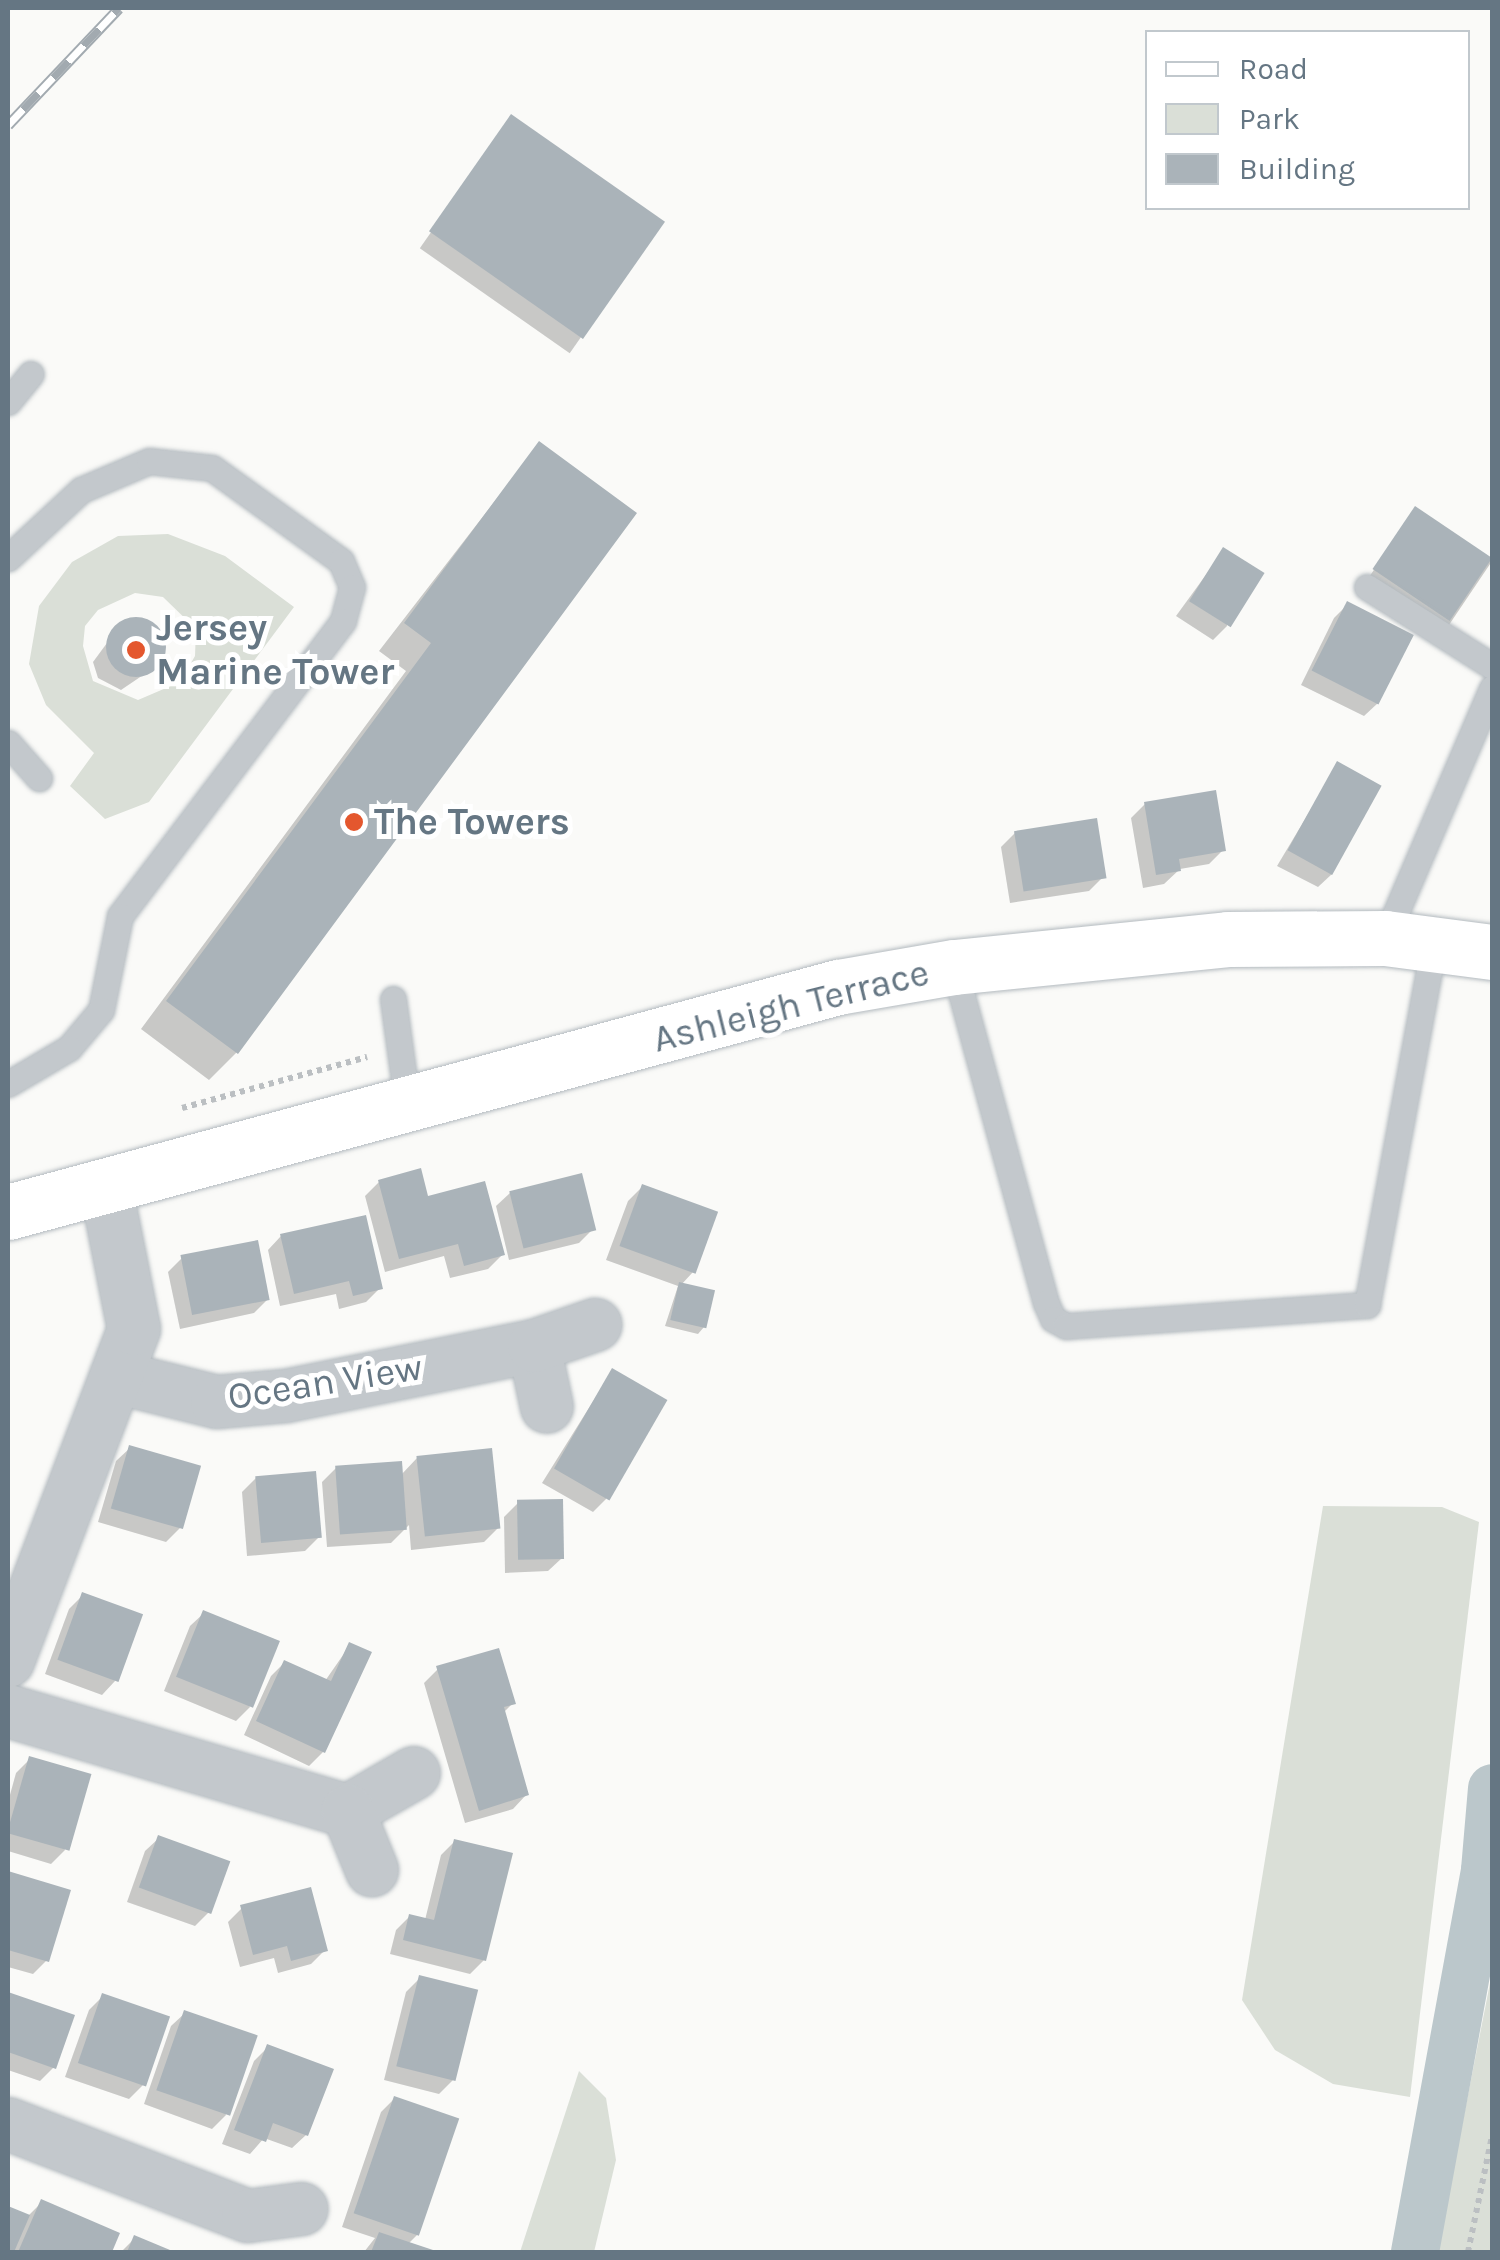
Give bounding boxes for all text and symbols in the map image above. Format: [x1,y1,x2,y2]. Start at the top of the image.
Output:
legend [1145,30,1470,210]
text: Road [1239,51,1308,87]
text: Park [1239,101,1300,137]
text: Building [1239,151,1355,187]
place label: Jersey Marine Tower [156,605,394,694]
marker: Jersey Marine Tower [125,639,147,661]
place label: The Towers [374,799,570,845]
marker: The Towers [343,811,365,833]
street label: Ashleigh Terrace [648,950,934,1062]
street label: Ocean View [225,1344,425,1420]

